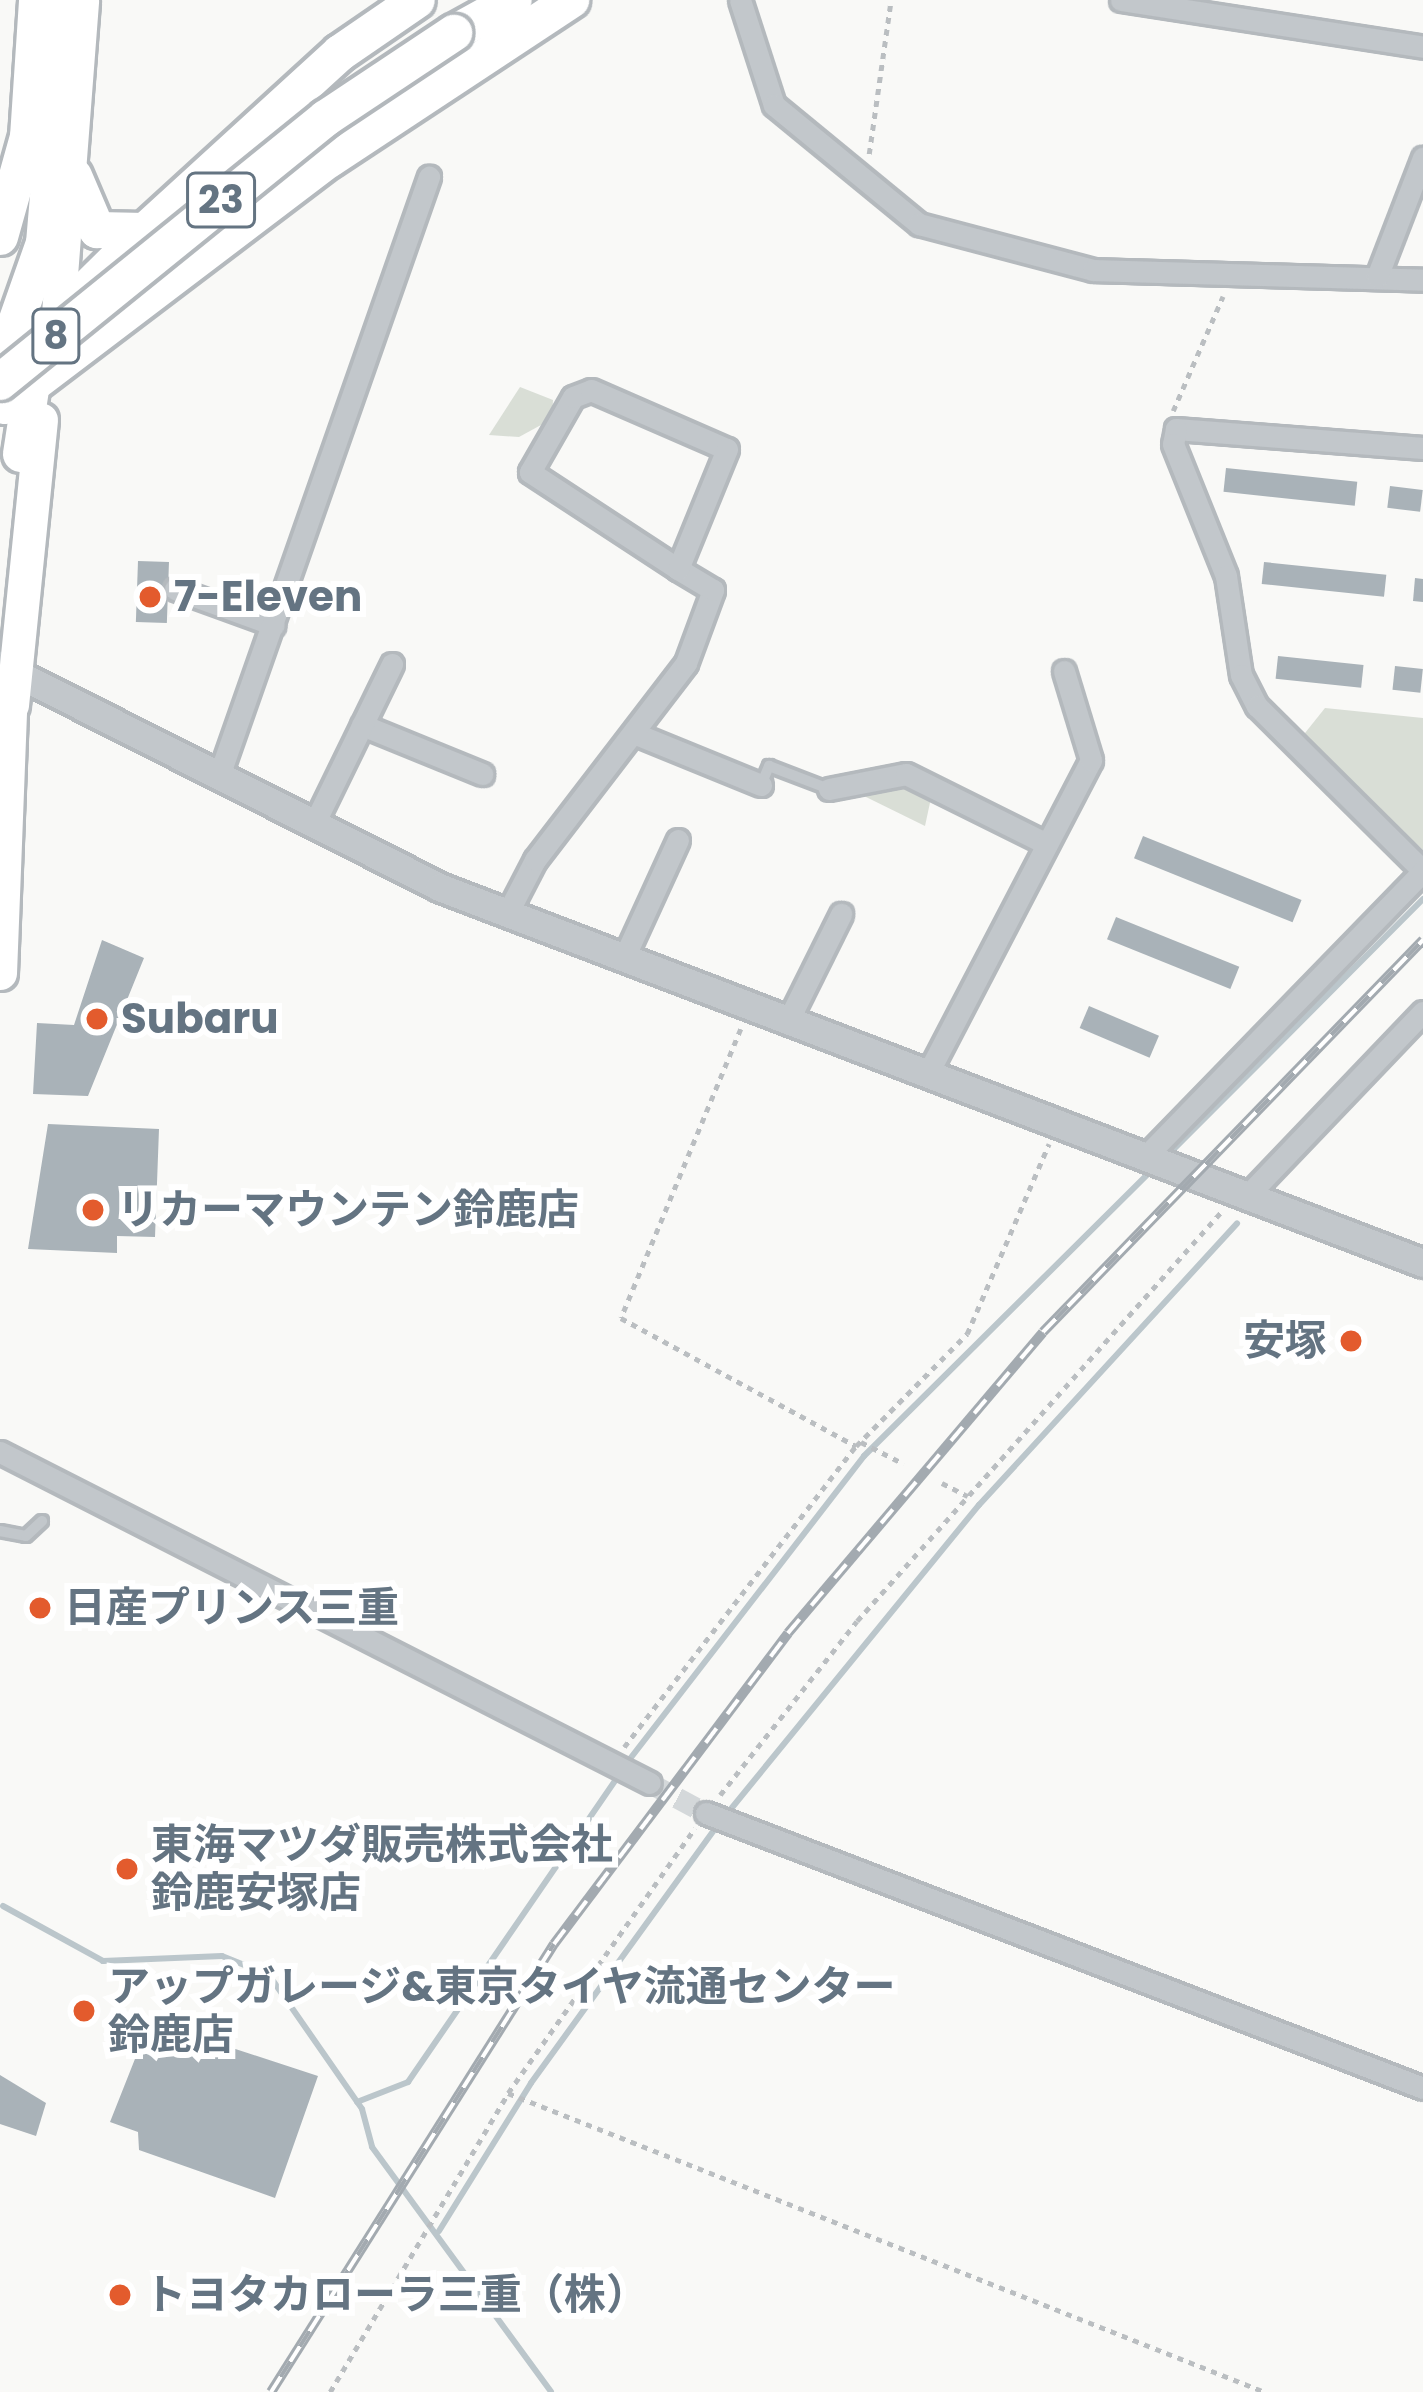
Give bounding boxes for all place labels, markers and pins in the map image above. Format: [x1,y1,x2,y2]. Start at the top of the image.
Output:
place label: 7-Eleven [174,572,362,622]
marker: 7-Eleven [137,584,163,610]
place label: Subaru [121,994,278,1044]
marker: Subaru [84,1006,110,1032]
place label: リカーマウンテン鈴鹿店 [117,1185,579,1235]
marker: リカーマウンテン鈴鹿店 [80,1197,106,1223]
place label: 安塚 [1243,1316,1327,1366]
marker: 安塚 [1338,1328,1364,1354]
place label: 日産プリンス三重 [64,1583,400,1633]
marker: 日産プリンス三重 [27,1595,53,1621]
place label: 東海マツダ販売株式会社 鈴鹿安塚店 [151,1820,613,1918]
marker: 東海マツダ販売株式会社 鈴鹿安塚店 [114,1856,140,1882]
place label: アップガレージ&東京タイヤ流通センター 鈴鹿店 [108,1962,898,2060]
marker: アップガレージ&東京タイヤ流通センター 鈴鹿店 [71,1998,97,2024]
place label: トヨタカローラ三重（株） [144,2270,648,2320]
marker: トヨタカローラ三重（株） [107,2282,133,2308]

